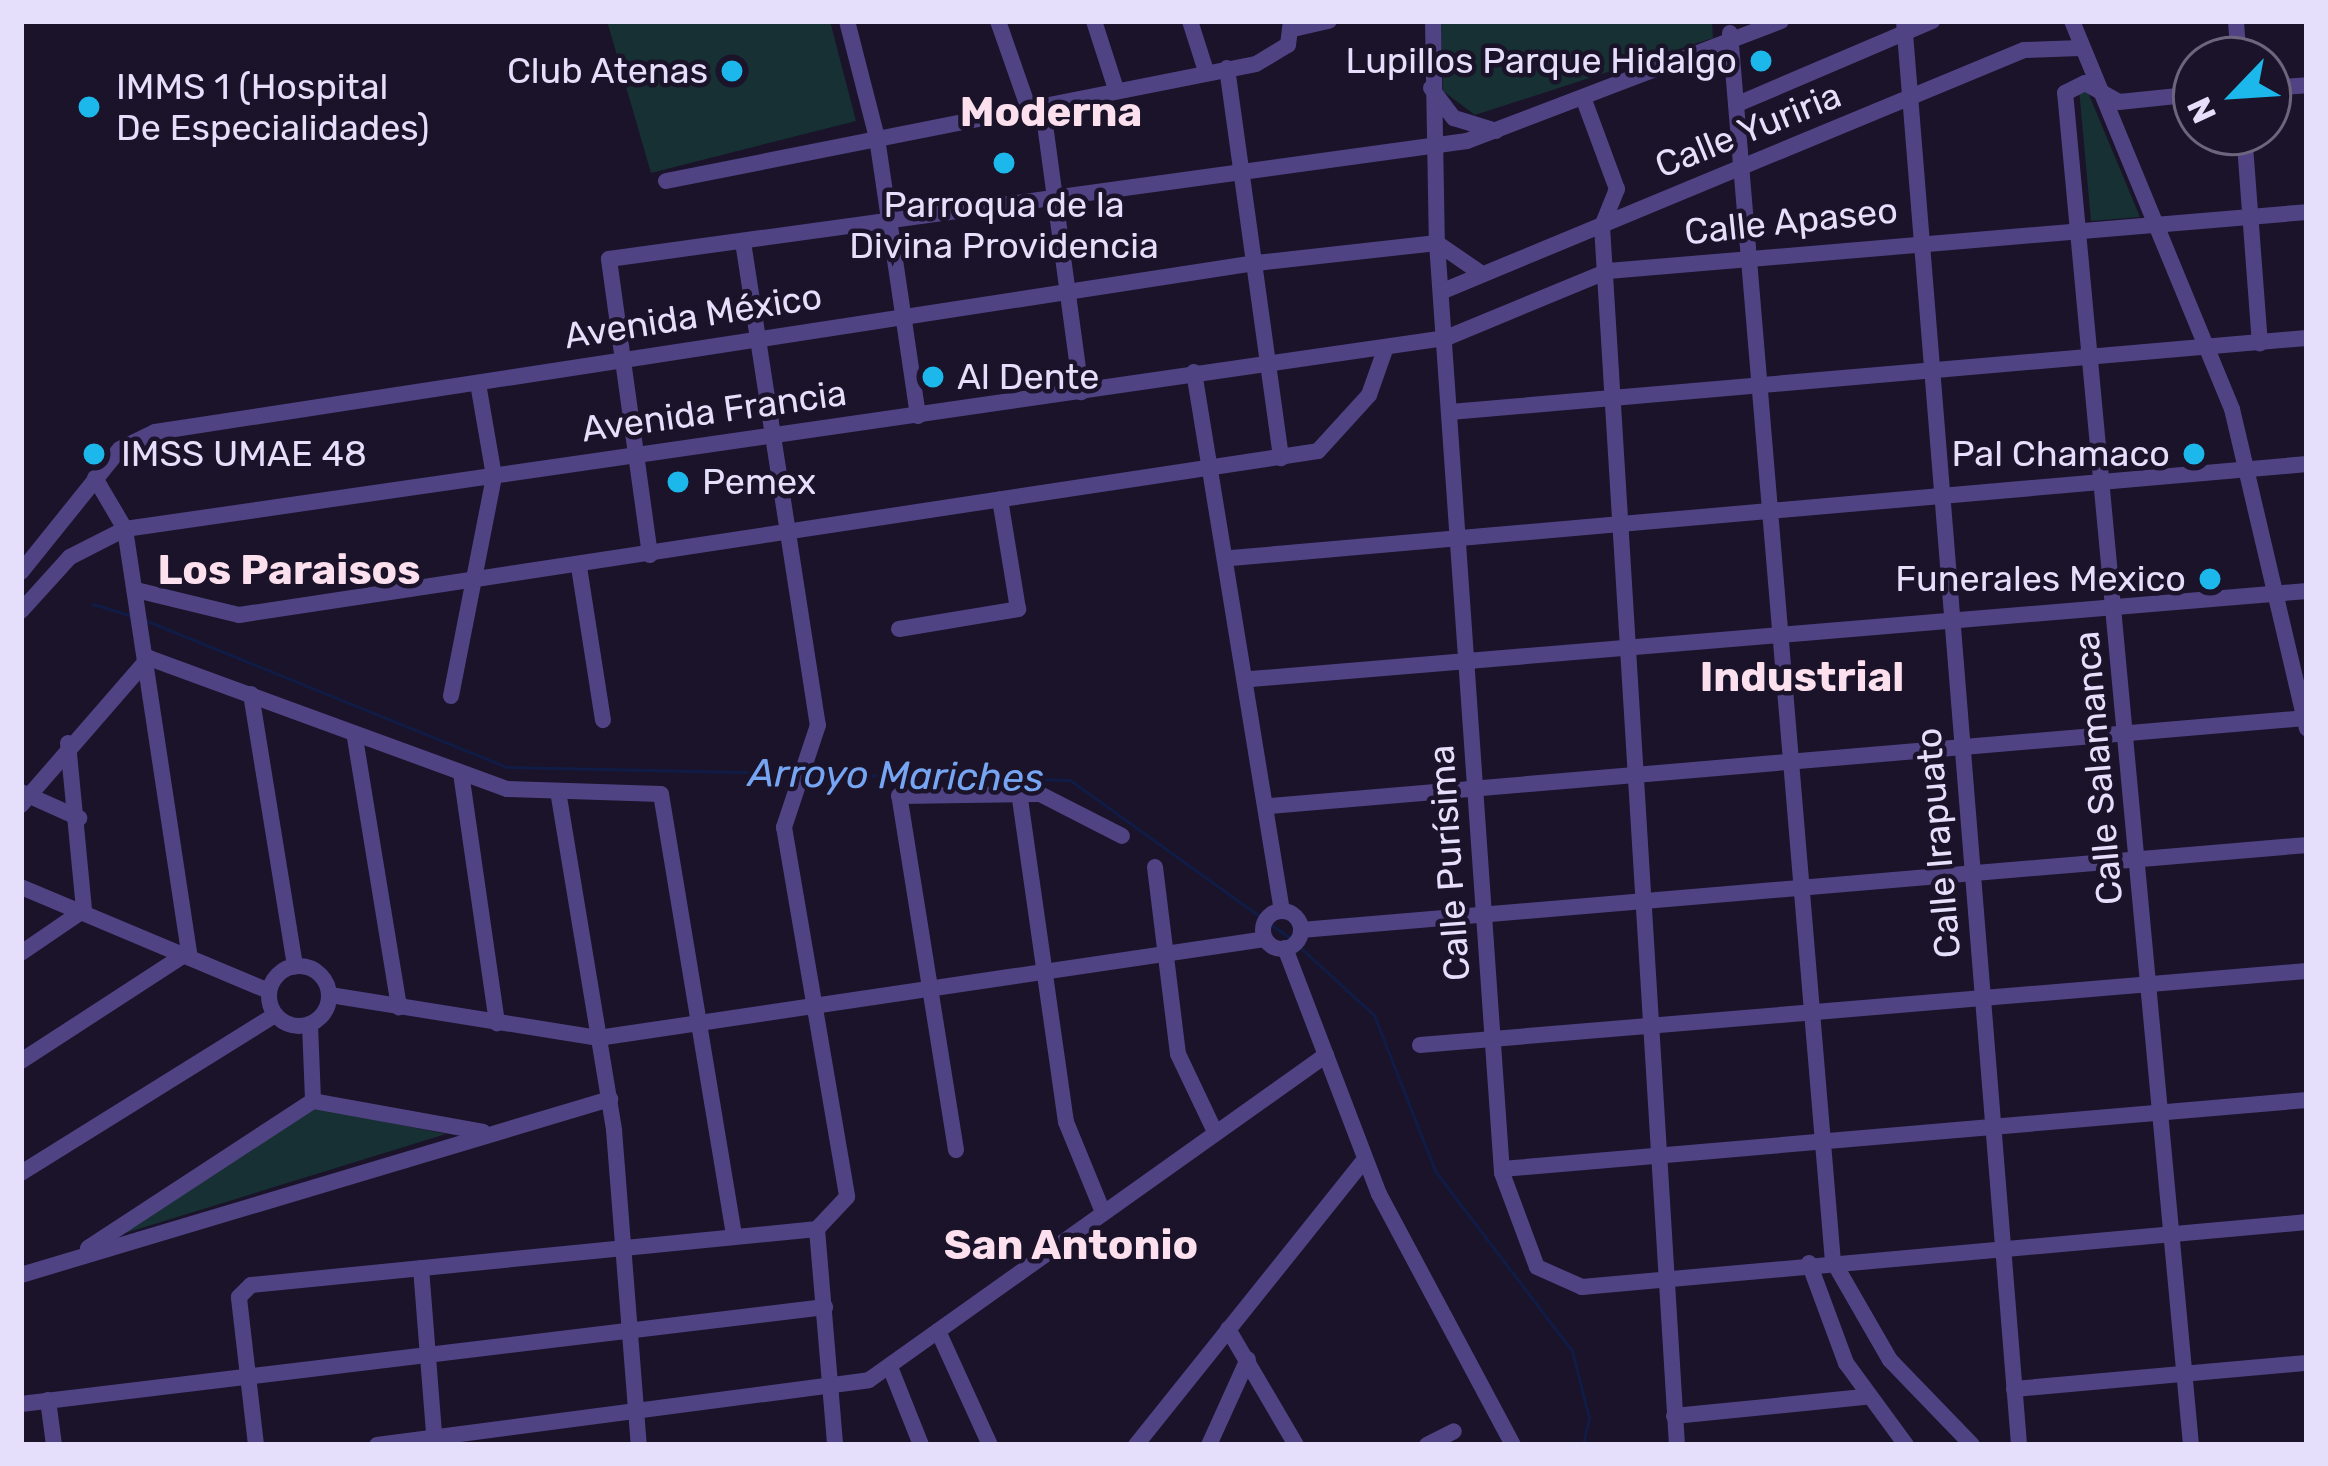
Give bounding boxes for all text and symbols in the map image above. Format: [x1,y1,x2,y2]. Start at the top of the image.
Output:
north arrow [2172,36,2292,156]
place label: Lupillos Parque Hidalgo [1345,39,1737,83]
marker: Lupillos Parque Hidalgo [1748,48,1774,74]
place label: Club Atenas [506,49,708,93]
marker: Club Atenas [719,58,745,84]
place label: IMMS 1 (Hospital De Especialidades) [116,64,429,149]
street label: Calle Yuriria [1648,73,1848,187]
district label: Moderna [960,87,1142,137]
marker: IMMS 1 (Hospital De Especialidades) [73,91,105,123]
text: N [2179,91,2224,129]
marker: Parroqua de la Divina Providencia [991,150,1017,176]
place label: Parroqua de la Divina Providencia [849,182,1159,267]
street label: Calle Apaseo [1682,188,1900,254]
street label: Avenida México [561,274,825,358]
place label: Al Dente [957,355,1099,399]
marker: Al Dente [920,364,946,390]
street label: Avenida Francia [579,371,849,451]
place label: IMSS UMAE 48 [121,432,367,476]
place label: Pal Chamaco [1952,432,2170,476]
marker: IMSS UMAE 48 [78,438,110,470]
marker: Pal Chamaco [2181,441,2207,467]
place label: Pemex [702,460,816,504]
marker: Pemex [665,469,691,495]
district label: Los Paraisos [157,545,421,595]
place label: Funerales Mexico [1895,557,2186,601]
marker: Funerales Mexico [2197,566,2223,592]
street label: Calle Salamanca [2065,629,2131,907]
district label: Industrial [1700,652,1904,702]
street label: Calle Irapuato [1906,726,1970,960]
street label: Calle Purísima [1419,744,1479,982]
water label: Arroyo Mariches [748,750,1044,802]
district label: San Antonio [943,1220,1199,1270]

